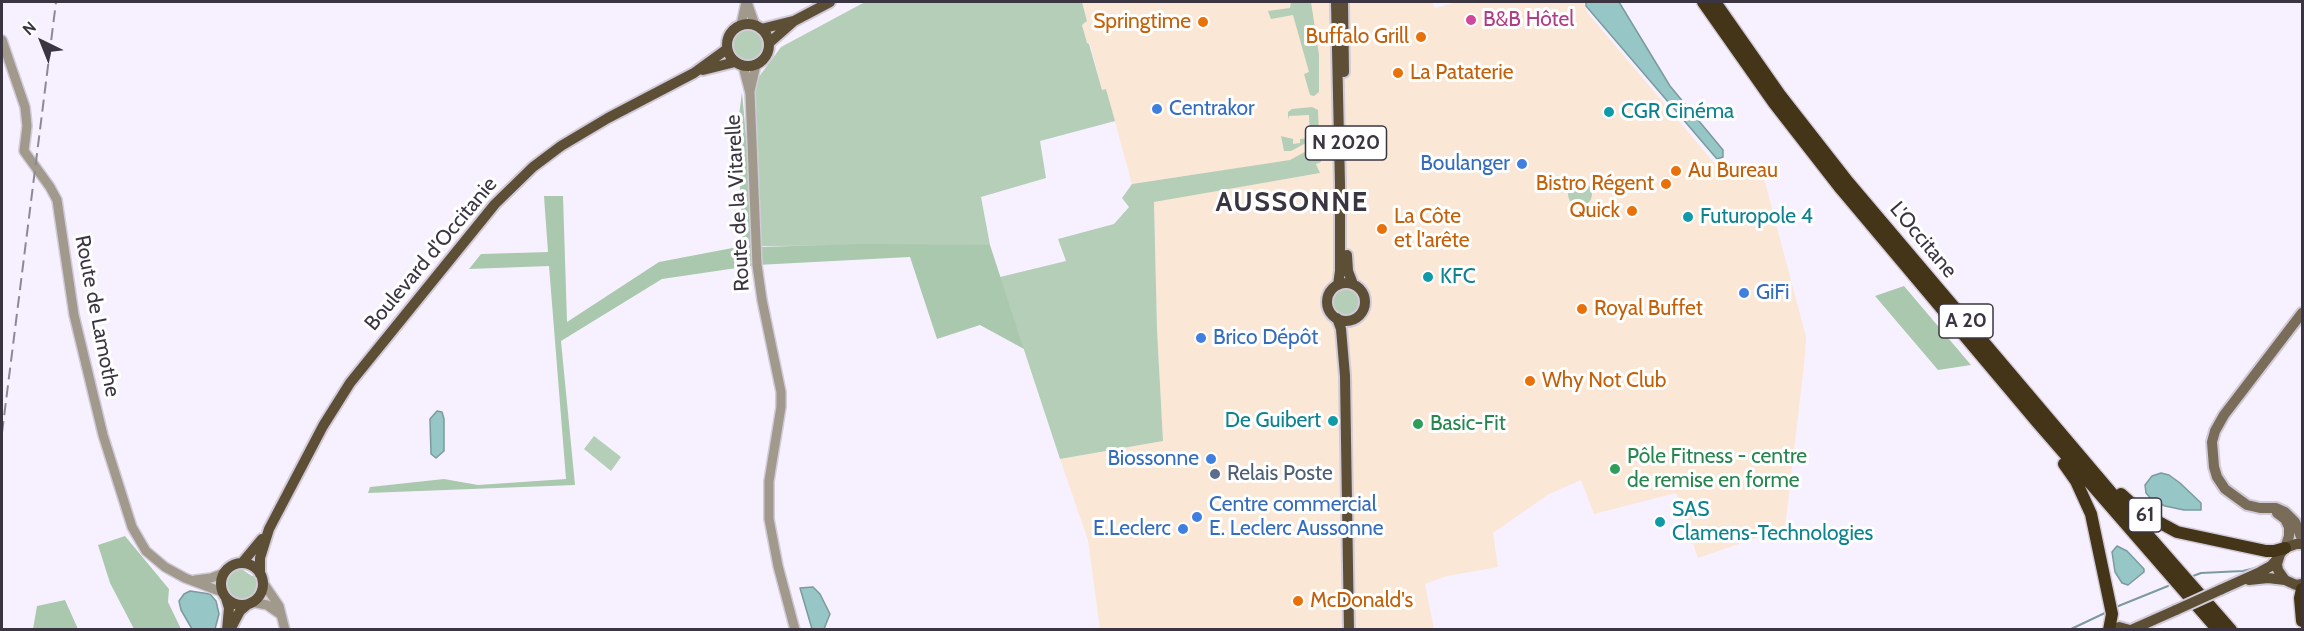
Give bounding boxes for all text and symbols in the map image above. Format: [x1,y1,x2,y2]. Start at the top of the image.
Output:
place label: B&B Hôtel [1483,7,1574,33]
place label: Springtime [1093,9,1191,35]
north arrow [12,12,72,72]
marker: B&B Hôtel [1464,13,1478,27]
marker: Springtime [1196,15,1210,29]
text: N [19,18,40,39]
place label: Buffalo Grill [1306,24,1409,50]
marker: Buffalo Grill [1414,30,1428,44]
place label: La Pataterie [1410,60,1513,86]
marker: La Pataterie [1391,66,1405,80]
place label: Centrakor [1169,96,1255,122]
place label: CGR Cinéma [1621,99,1734,125]
marker: Centrakor [1150,102,1164,116]
marker: CGR Cinéma [1602,105,1616,119]
street label: Route de la Vitarelle [721,114,755,292]
road number: N 2020 [1306,126,1386,160]
place label: Boulanger [1420,151,1510,177]
marker: Boulanger [1515,157,1529,171]
place label: Au Bureau [1688,158,1778,184]
marker: Au Bureau [1669,164,1683,178]
place label: Bistro Régent [1536,171,1654,197]
street label: Boulevard d'Occitanie [360,172,502,336]
marker: Bistro Régent [1659,177,1673,191]
district label: AUSSONNE [1215,187,1369,219]
street label: L'Occitane [1884,197,1962,283]
place label: Quick [1570,198,1620,224]
place label: La Côte et l'arête [1394,204,1470,254]
marker: Quick [1625,204,1639,218]
place label: Futuropole 4 [1700,204,1813,230]
marker: Futuropole 4 [1681,210,1695,224]
marker: La Côte et l'arête [1375,222,1389,236]
street label: Route de Lamothe [69,233,125,399]
place label: KFC [1440,264,1476,290]
marker: KFC [1421,270,1435,284]
place label: GiFi [1756,280,1789,306]
marker: GiFi [1737,286,1751,300]
place label: Royal Buffet [1594,296,1703,322]
marker: Royal Buffet [1575,302,1589,316]
road number: A 20 [1939,304,1993,338]
place label: Brico Dépôt [1213,325,1318,351]
marker: Brico Dépôt [1194,331,1208,345]
place label: Why Not Club [1542,368,1667,394]
marker: Why Not Club [1523,374,1537,388]
place label: De Guibert [1225,408,1321,434]
place label: Basic-Fit [1430,411,1506,437]
marker: De Guibert [1326,414,1340,428]
marker: Basic-Fit [1411,417,1425,431]
place label: Pôle Fitness - centre de remise en forme [1627,444,1807,494]
place label: Biossonne [1107,446,1199,472]
marker: Biossonne [1204,452,1218,466]
place label: Relais Poste [1227,461,1333,487]
marker: Pôle Fitness - centre de remise en forme [1608,462,1622,476]
marker: Relais Poste [1208,467,1222,481]
place label: Centre commercial E. Leclerc Aussonne [1209,492,1383,542]
place label: SAS Clamens-Technologies [1672,497,1873,547]
road number: 61 [2128,498,2162,532]
marker: Centre commercial E. Leclerc Aussonne [1190,510,1204,524]
marker: SAS Clamens-Technologies [1653,515,1667,529]
place label: E.Leclerc [1093,516,1171,542]
marker: E.Leclerc [1176,522,1190,536]
place label: McDonald's [1310,588,1413,614]
marker: McDonald's [1291,594,1305,608]

